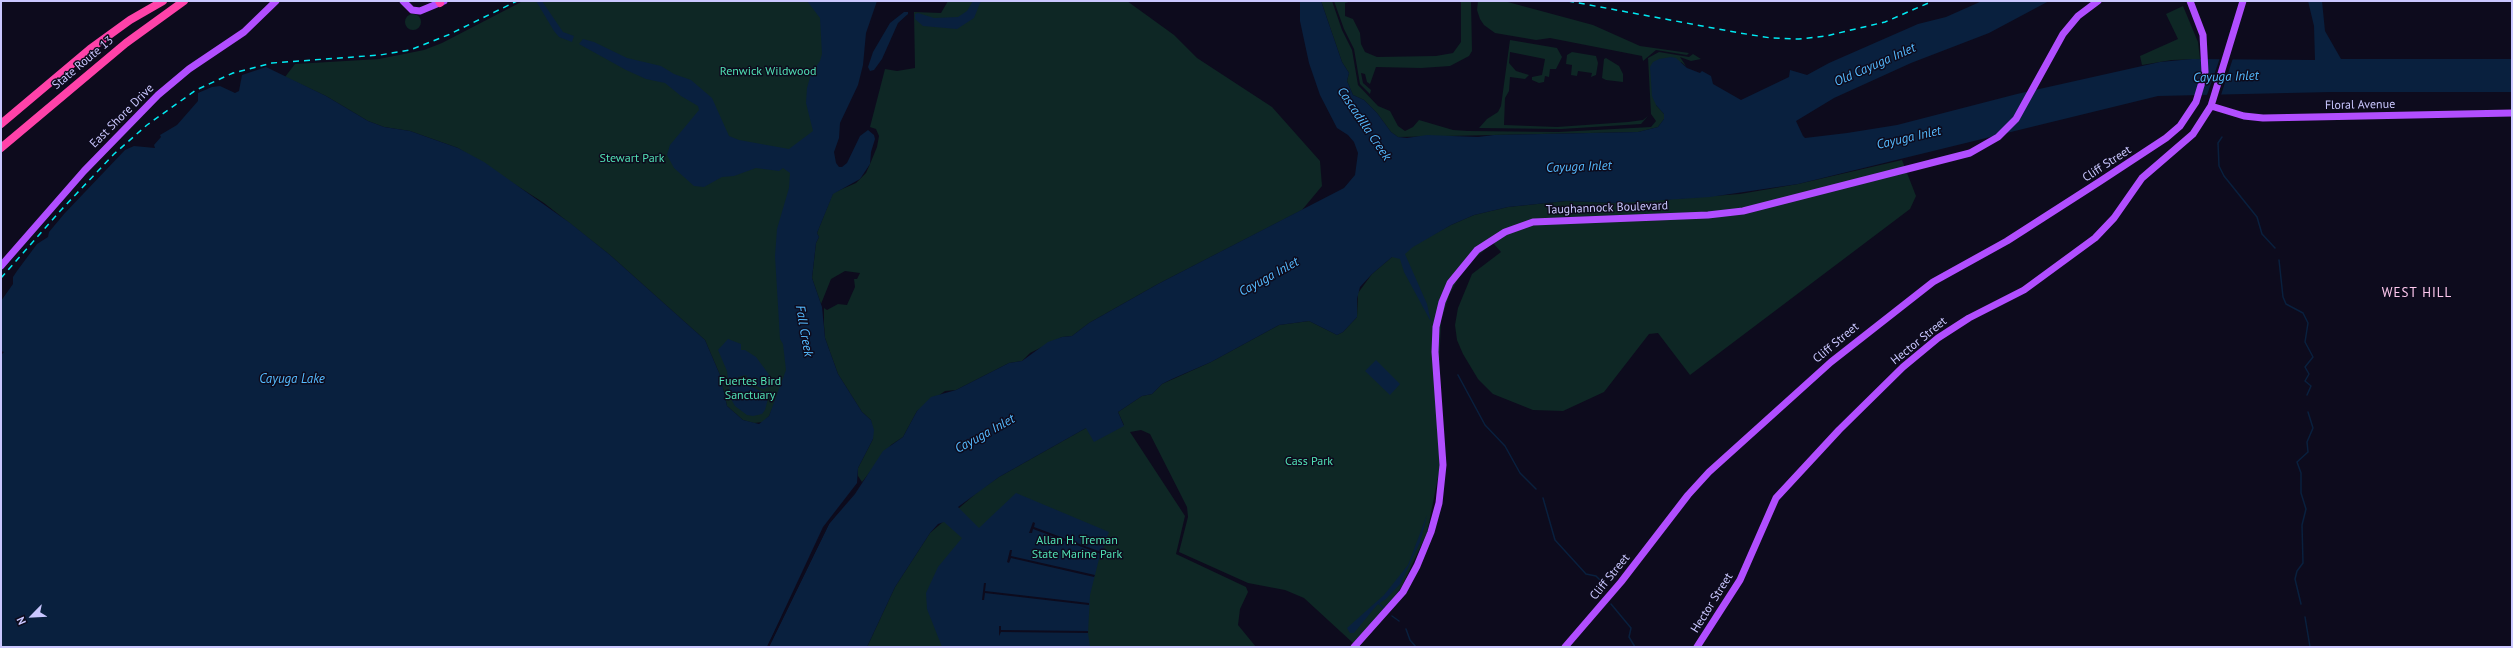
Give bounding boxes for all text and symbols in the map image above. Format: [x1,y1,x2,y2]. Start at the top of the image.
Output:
street label: State Route 13 [49,33,117,93]
water label: Old Cayuga Inlet [1832,40,1918,90]
park label: Renwick Wildwood [720,65,816,79]
water label: Cayuga Inlet [2193,68,2259,86]
street label: East Shore Drive [87,81,157,151]
water label: Cascadilla Creek [1334,84,1394,164]
street label: Floral Avenue [2325,97,2395,113]
water label: Cayuga Inlet [1875,123,1943,153]
street label: Cliff Street [2080,143,2134,185]
park label: Stewart Park [600,152,664,166]
water label: Cayuga Inlet [1546,158,1612,176]
street label: Taughannock Boulevard [1546,199,1668,217]
water label: Cayuga Inlet [1237,254,1301,300]
district label: WEST HILL [2382,285,2452,301]
water label: Fall Creek [792,304,816,358]
street label: Hector Street [1888,314,1950,368]
street label: Cliff Street [1810,320,1862,366]
water label: Cayuga Lake [259,371,325,387]
park label: Fuertes Bird Sanctuary [719,375,781,403]
water label: Cayuga Inlet [953,411,1017,457]
park label: Cass Park [1285,455,1333,469]
park label: Allan H. Treman State Marine Park [1032,534,1122,562]
street label: Cliff Street [1587,551,1633,603]
street label: Hector Street [1688,570,1736,636]
north arrow [12,596,52,636]
text: N [13,615,29,627]

